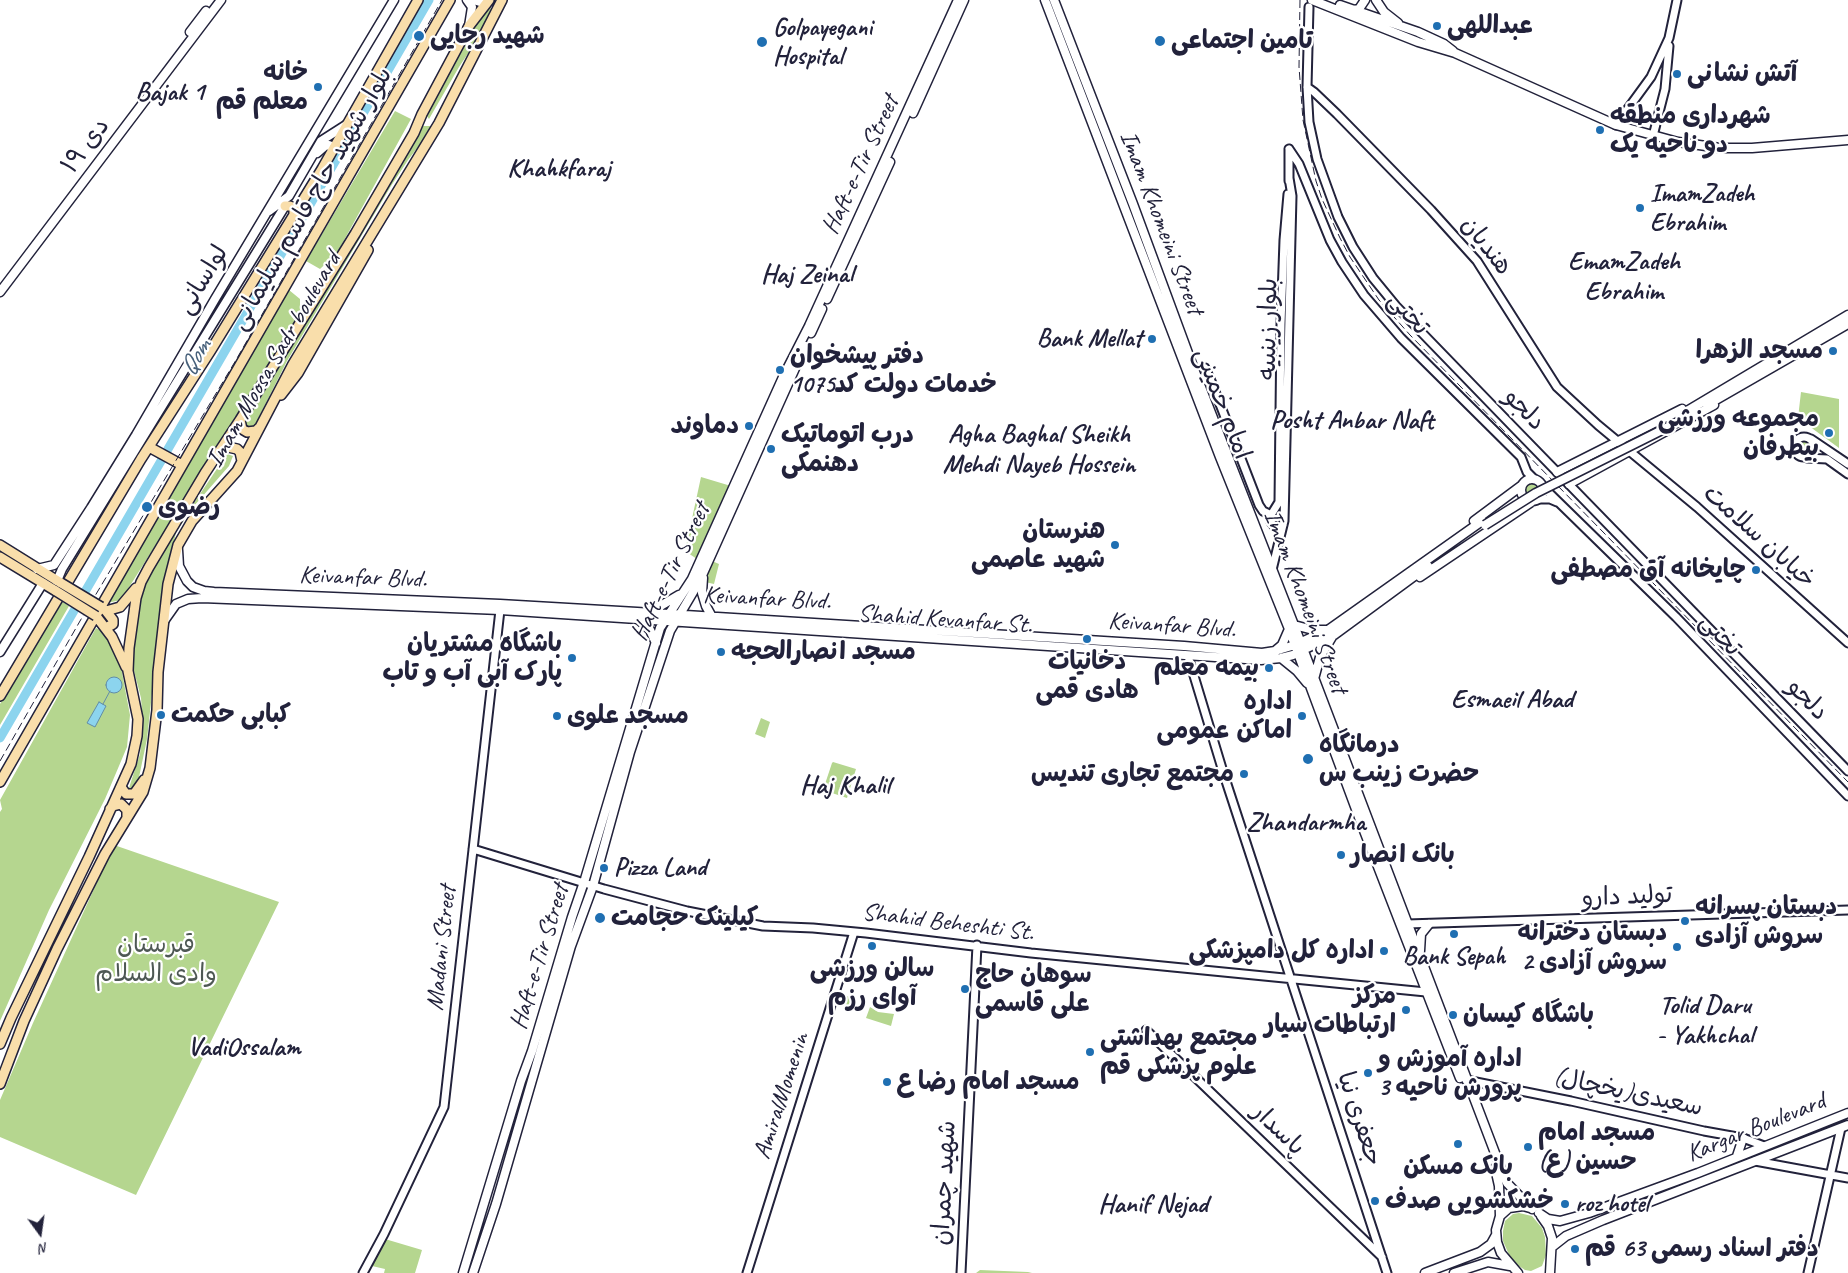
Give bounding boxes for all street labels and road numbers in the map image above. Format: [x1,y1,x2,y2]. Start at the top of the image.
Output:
street label: بلوار شهید حاج قاسم سلیمانی [224,62,400,336]
street label: Haft-e-Tir Street [816,91,906,239]
street label: ۱۹ دی [55,112,117,180]
street label: Imam Khomeini Street [1112,127,1210,319]
street label: هندیان [1454,211,1518,281]
street label: لواسانی [171,240,235,320]
street label: Imam Moosa Sadr boulevard [200,247,348,473]
street label: بلوار زینبیه [1253,277,1285,381]
street label: تختی [1381,286,1435,342]
street label: امام خمینی [1187,344,1257,464]
street label: دلجو [1497,383,1551,437]
street label: خیابان سلامت [1697,479,1821,595]
street label: Haft-e-Tir Street [625,498,717,646]
street label: Imam Khomeini Street [1256,506,1354,698]
street label: Keivanfar Blvd. [299,561,427,595]
street label: Keivanfar Blvd. [702,581,832,617]
street label: Shahid Kevanfar St. [857,599,1033,641]
street label: Keivanfar Blvd. [1107,607,1237,645]
street label: تختی [1692,607,1748,663]
street label: دلجو [1780,673,1834,727]
street label: تولید دارو [1581,880,1673,914]
street label: Haft-e-Tir Street [504,881,576,1033]
street label: Madani Street [421,884,463,1012]
street label: Shahid Beheshti St. [860,898,1036,948]
street label: AmiralMomenin [748,1029,816,1163]
street label: سعیدی(یخچال) [1551,1063,1705,1123]
street label: جعفری نیا [1330,1068,1388,1170]
street label: Kargar Boulevard [1682,1087,1830,1169]
street label: پاسدار [1245,1098,1311,1162]
street label: شهید چمران [927,1120,963,1246]

